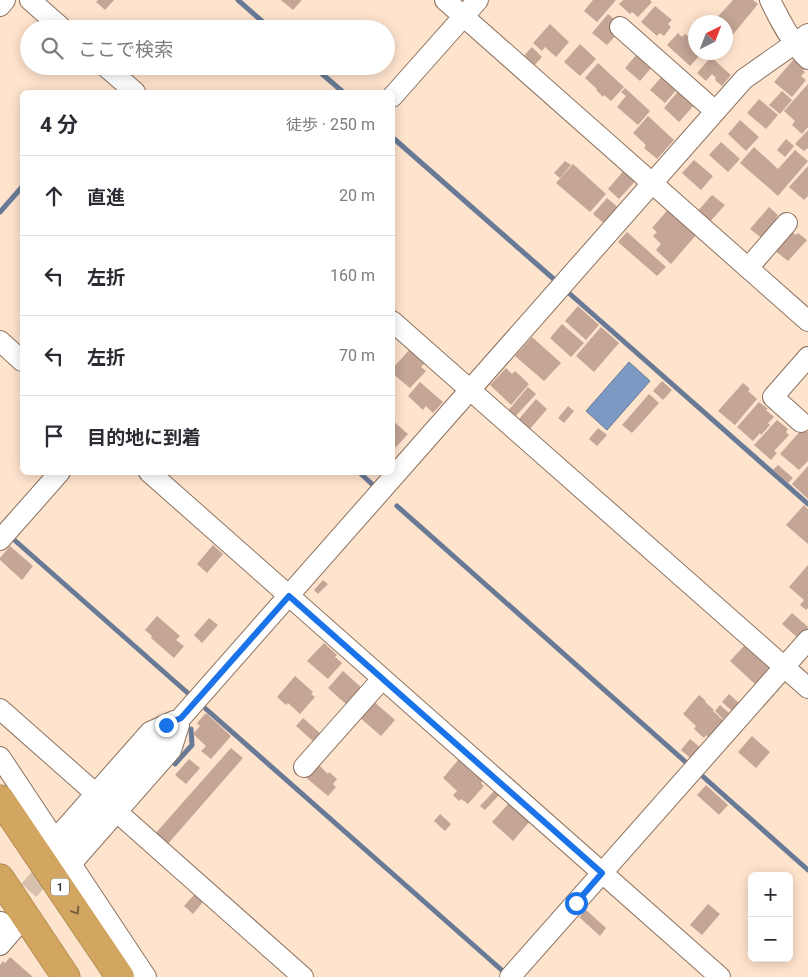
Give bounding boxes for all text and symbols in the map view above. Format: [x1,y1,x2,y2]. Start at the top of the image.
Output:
north arrow [688,15,733,60]
search box [20,20,395,75]
icon: search [38,34,66,62]
text: ここで検索 [78,38,173,61]
text: 4 分 [40,113,78,137]
text: 徒歩 · 250 m [286,115,375,134]
icon: ahead [40,182,68,210]
text: 直進 [87,186,125,209]
text: 20 m [339,186,375,205]
icon: left [40,262,68,290]
text: 左折 [87,266,125,289]
text: 160 m [330,266,375,285]
icon: left [40,342,68,370]
text: 左折 [87,346,125,369]
text: 70 m [339,346,375,365]
icon: arrive [40,422,68,450]
text: 目的地に到着 [87,426,201,449]
route end [155,714,178,737]
map controls [748,872,793,962]
button: + [748,872,793,917]
road number: 1 [51,879,69,896]
route start [565,892,588,915]
one-way arrow [70,906,80,915]
button: − [748,917,793,962]

